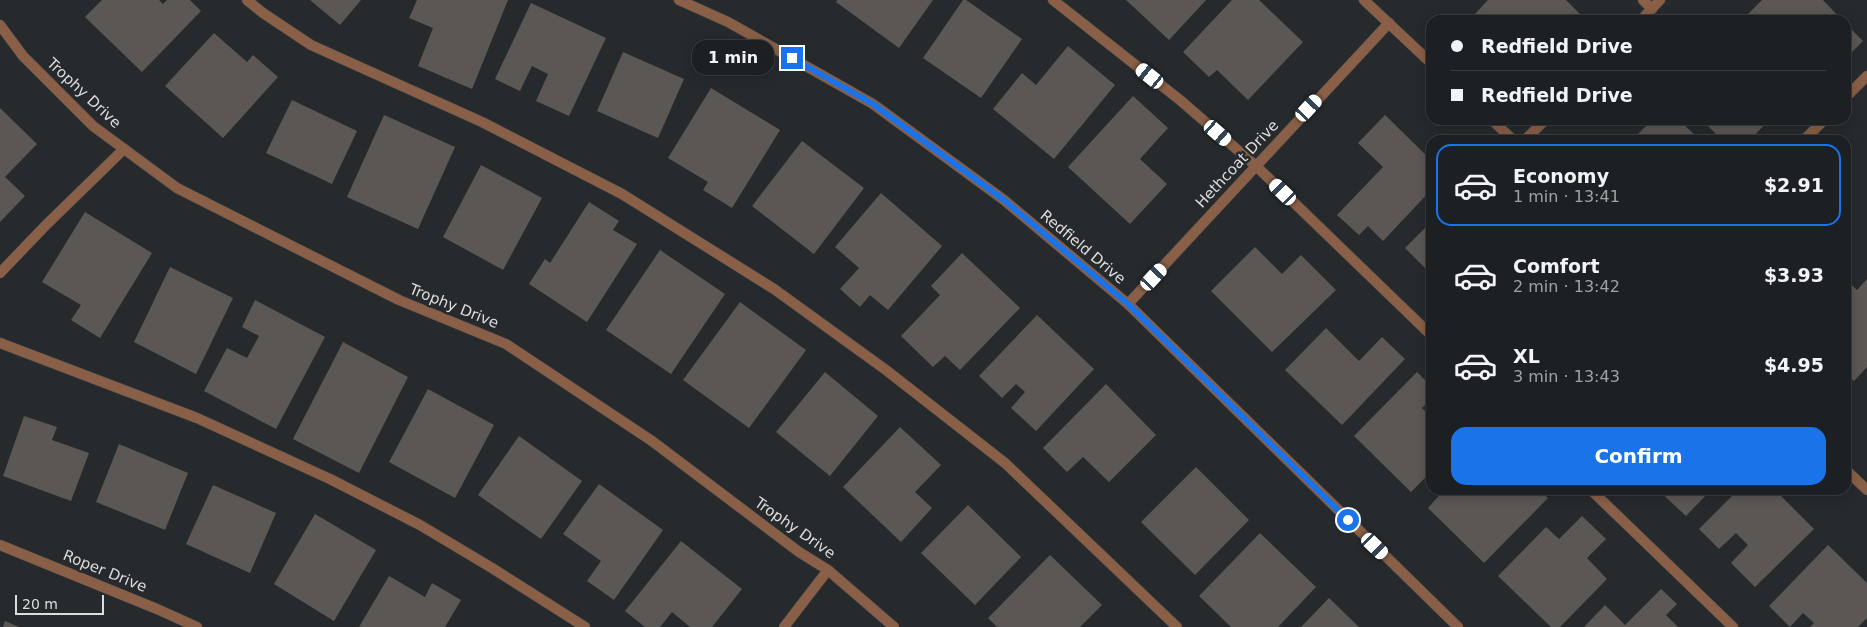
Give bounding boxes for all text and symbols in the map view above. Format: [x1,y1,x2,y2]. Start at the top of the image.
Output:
text: Redfield Drive [1481,35,1633,57]
callout: 1 min [692,40,774,76]
route end [781,47,803,69]
text: 1 min [708,48,758,67]
street label: Trophy Drive [43,53,125,132]
car [1133,61,1166,91]
text: Redfield Drive [1481,84,1633,106]
car [1293,92,1324,124]
street label: Hethcoat Drive [1192,116,1282,212]
car [1201,117,1234,149]
icon: car [1453,163,1498,208]
text: Economy [1513,165,1609,187]
text: $2.91 [1764,174,1824,196]
car [1267,176,1299,208]
text: 1 min · 13:41 [1513,187,1620,206]
street label: Redfield Drive [1037,206,1129,288]
icon: car [1453,253,1498,298]
text: Comfort [1513,255,1600,277]
car [1138,261,1169,293]
text: $3.93 [1764,264,1824,286]
text: 2 min · 13:42 [1513,277,1620,296]
street label: Trophy Drive [406,280,501,332]
icon: car [1453,343,1498,388]
text: XL [1513,345,1540,367]
text: $4.95 [1764,354,1824,376]
text: 3 min · 13:43 [1513,367,1620,386]
button: Confirm [1451,427,1826,485]
street label: Trophy Drive [750,493,839,563]
route start [1337,509,1359,531]
car [1359,530,1391,562]
street label: Roper Drive [61,546,149,596]
scale bar [15,592,104,615]
text: 20 m [22,596,58,612]

